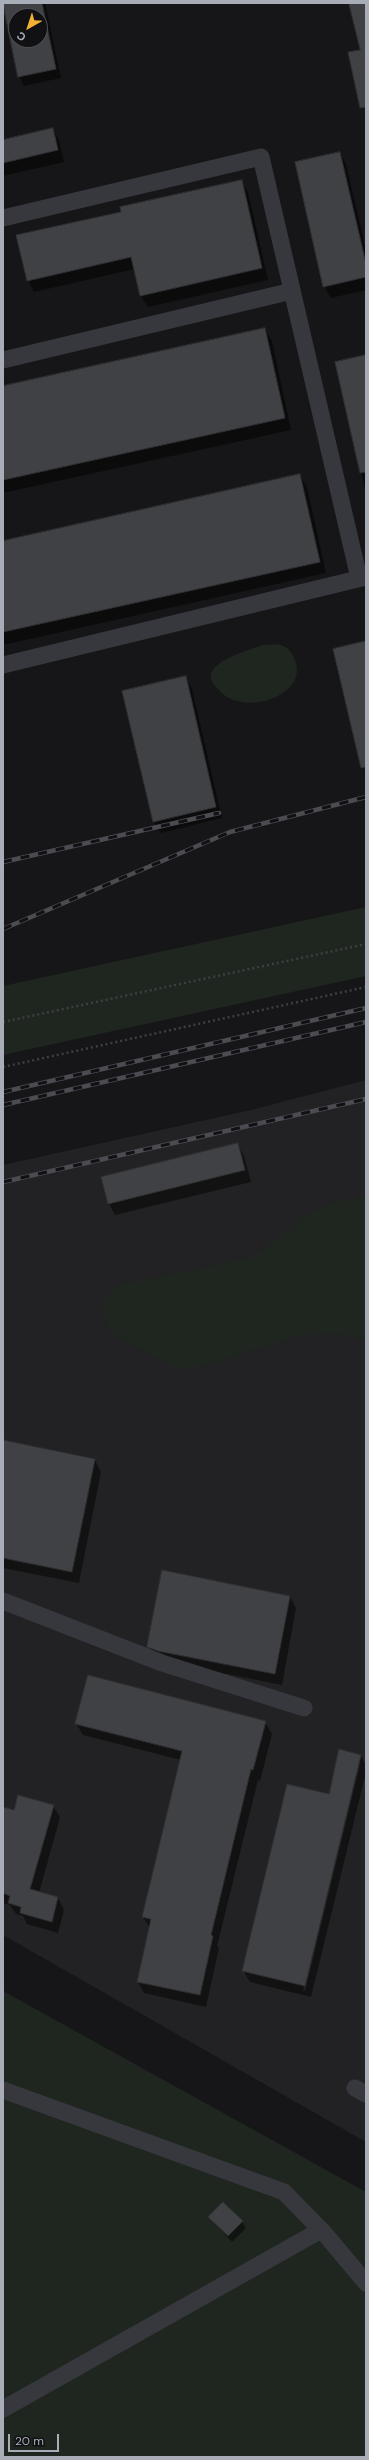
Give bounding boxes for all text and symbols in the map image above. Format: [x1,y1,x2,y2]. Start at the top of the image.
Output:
north arrow [8,8,48,48]
text: С [14,29,29,44]
scale bar [10,2426,61,2452]
text: 20 m [15,2433,44,2449]

